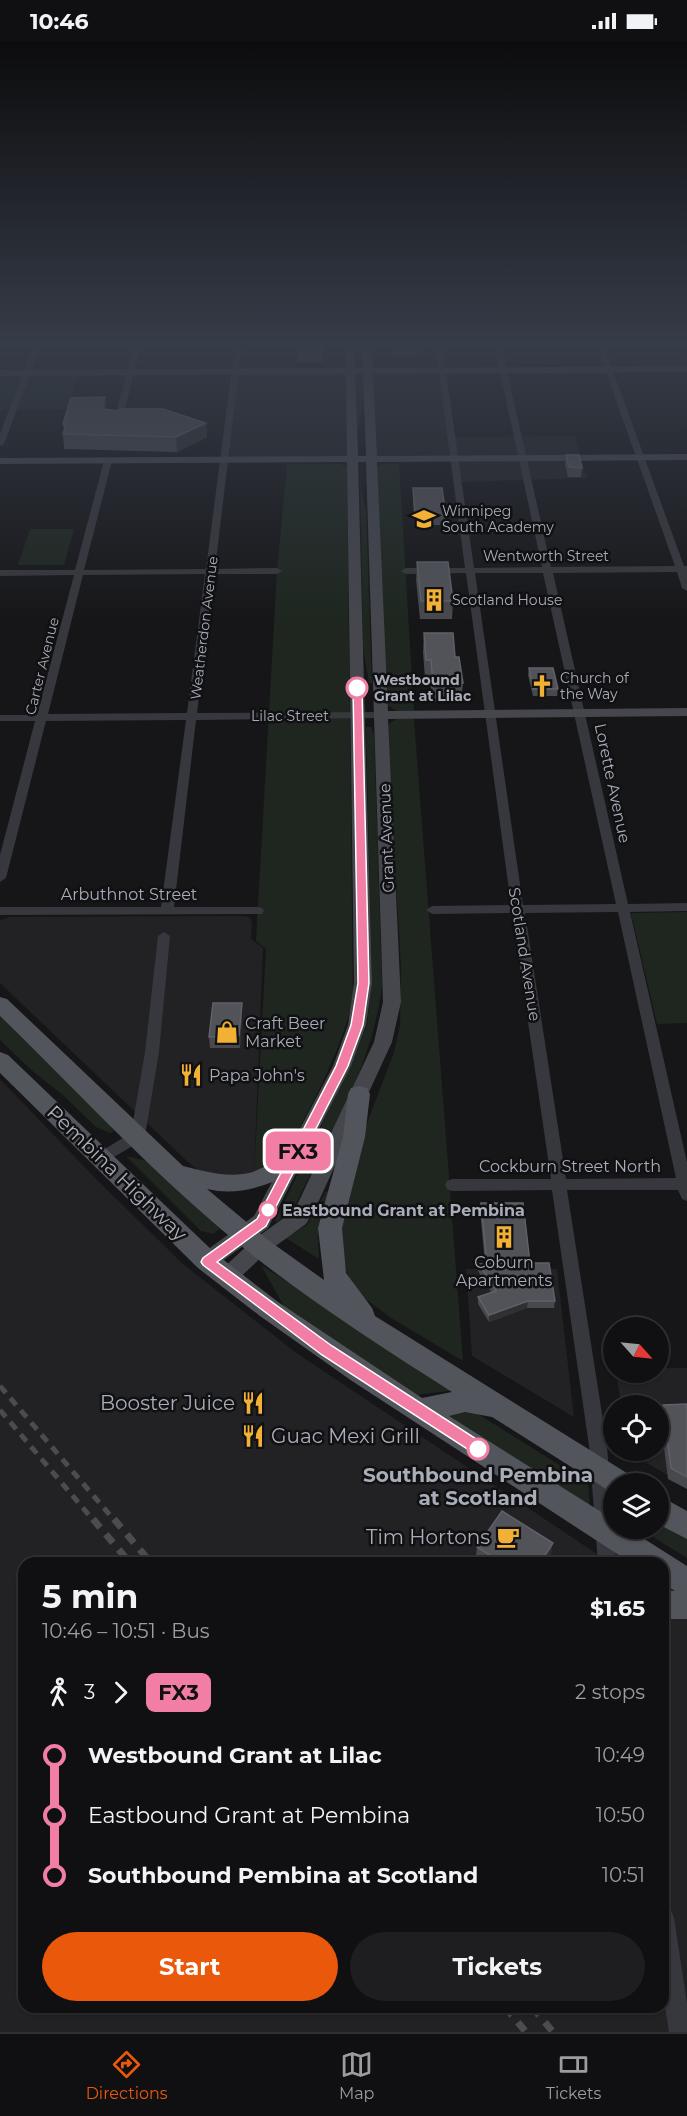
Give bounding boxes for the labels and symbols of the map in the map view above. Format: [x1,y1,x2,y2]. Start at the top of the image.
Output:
place label: Winnipeg South Academy [442,502,554,536]
school or university icon: Winnipeg South Academy [411,506,437,532]
street label: Wentworth Street [483,547,609,565]
street label: Weatherdon Avenue [186,555,222,701]
building icon: Scotland House [421,587,447,613]
place label: Scotland House [452,591,562,609]
street label: Carter Avenue [21,615,63,717]
place label: Church of the Way [560,669,630,703]
place label: Westbound Grant at Lilac [374,671,472,705]
church icon: Church of the Way [529,673,555,699]
marker: Westbound Grant at Lilac [346,677,368,699]
street label: Lilac Street [251,707,329,725]
street label: Lorette Avenue [591,722,634,845]
street label: Grant Avenue [375,783,398,893]
street label: Arbuthnot Street [61,885,198,904]
street label: Scotland Avenue [505,886,544,1022]
place label: Craft Beer Market [245,1014,325,1051]
shop icon: Craft Beer Market [214,1019,240,1045]
restaurant icon: Papa John's [178,1062,204,1088]
place label: Papa John's [209,1066,305,1085]
street label: Pembina Highway [42,1100,192,1246]
line badge: FX3 [264,1132,332,1170]
street label: Cockburn Street North [479,1157,661,1176]
marker: Eastbound Grant at Pembina [259,1201,277,1219]
place label: Eastbound Grant at Pembina [282,1201,525,1220]
building icon: Coburn Apartments [491,1224,517,1250]
place label: Coburn Apartments [456,1253,552,1290]
north arrow [603,1317,669,1383]
restaurant icon: Booster Juice [240,1390,266,1416]
place label: Booster Juice [100,1391,235,1415]
restaurant icon: Guac Mexi Grill [240,1423,266,1449]
place label: Guac Mexi Grill [271,1424,420,1448]
marker: Southbound Pembina at Scotland [467,1438,489,1460]
place label: Southbound Pembina at Scotland [363,1463,593,1510]
cafe icon: Tim Hortons [495,1524,521,1550]
place label: Tim Hortons [366,1525,490,1549]

